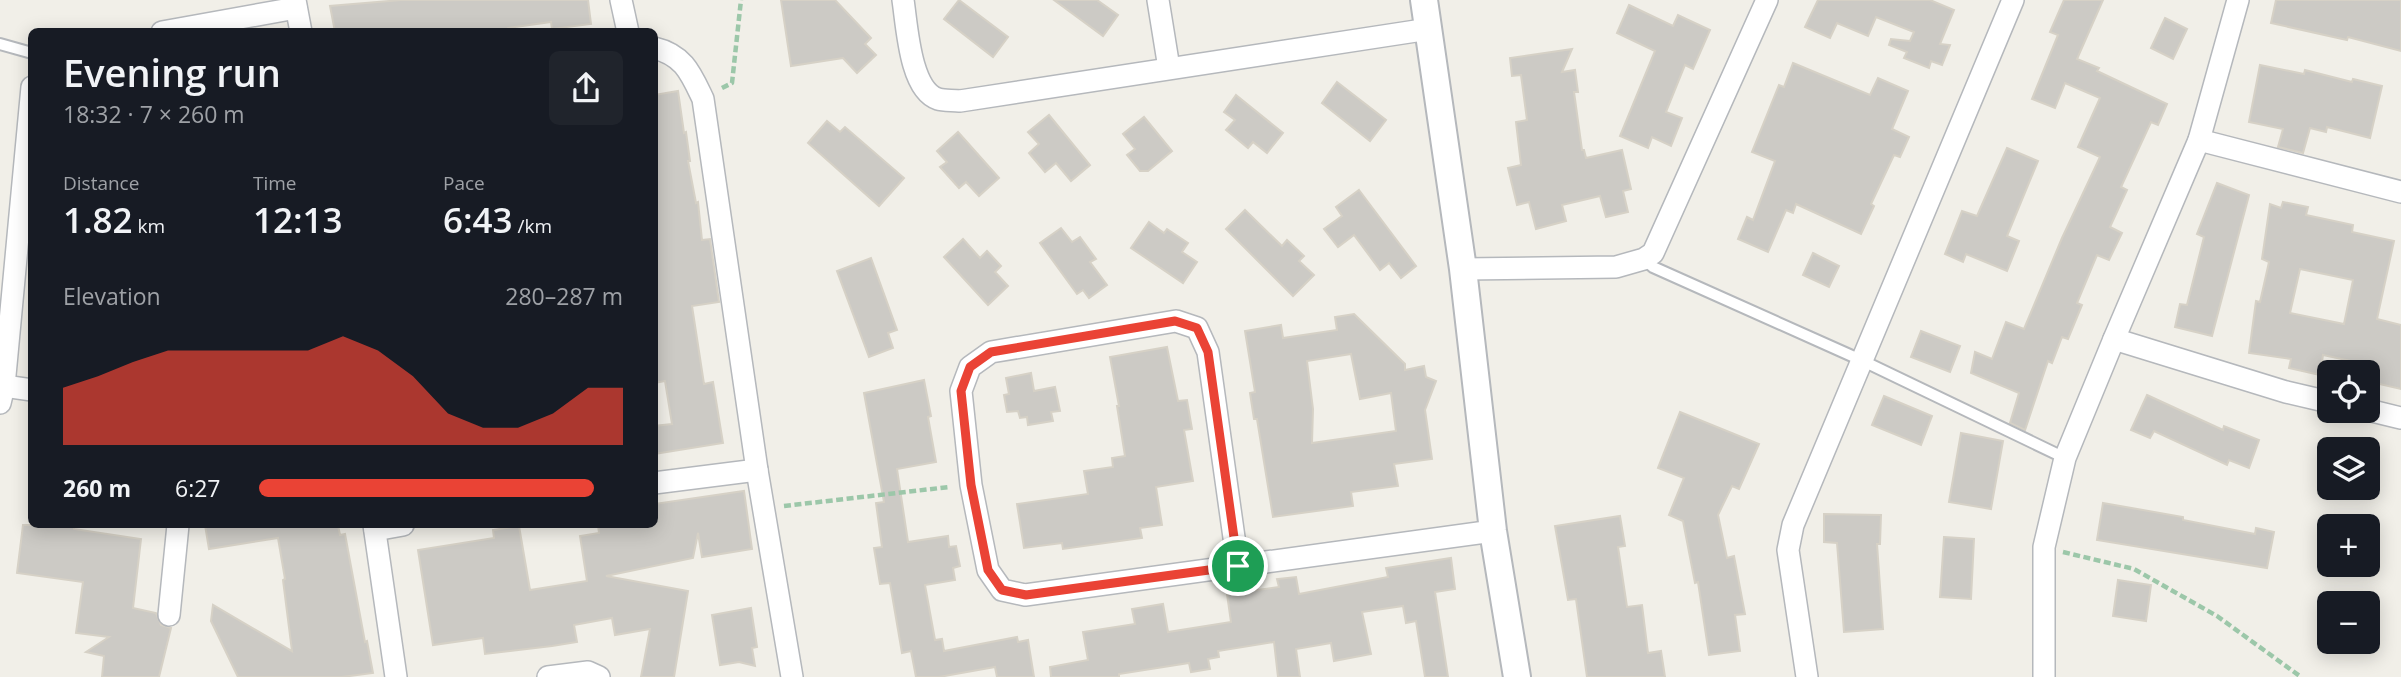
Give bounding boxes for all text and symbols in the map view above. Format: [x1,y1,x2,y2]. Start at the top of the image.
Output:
text: Evening run [63,46,281,98]
button: share [549,51,623,125]
text: 18:32 · 7 × 260 m [63,98,245,130]
text: Distance [63,170,139,196]
text: Time [253,170,297,196]
text: Pace [443,170,485,196]
text: 1.82 [63,196,133,243]
text: 12:13 [253,196,343,243]
text: 6:43 [443,196,513,243]
text: km [133,213,165,239]
text: /km [513,213,552,239]
text: Elevation [63,280,161,312]
text: 280–287 m [505,280,623,312]
map controls [2317,360,2380,654]
button: locate [2317,360,2380,423]
button: layers [2317,437,2380,500]
text: 260 m [63,472,131,504]
text: 6:27 [175,472,221,504]
button: + [2317,514,2380,577]
pin [1208,536,1268,596]
icon: arrive [1219,547,1257,585]
button: − [2317,591,2380,654]

